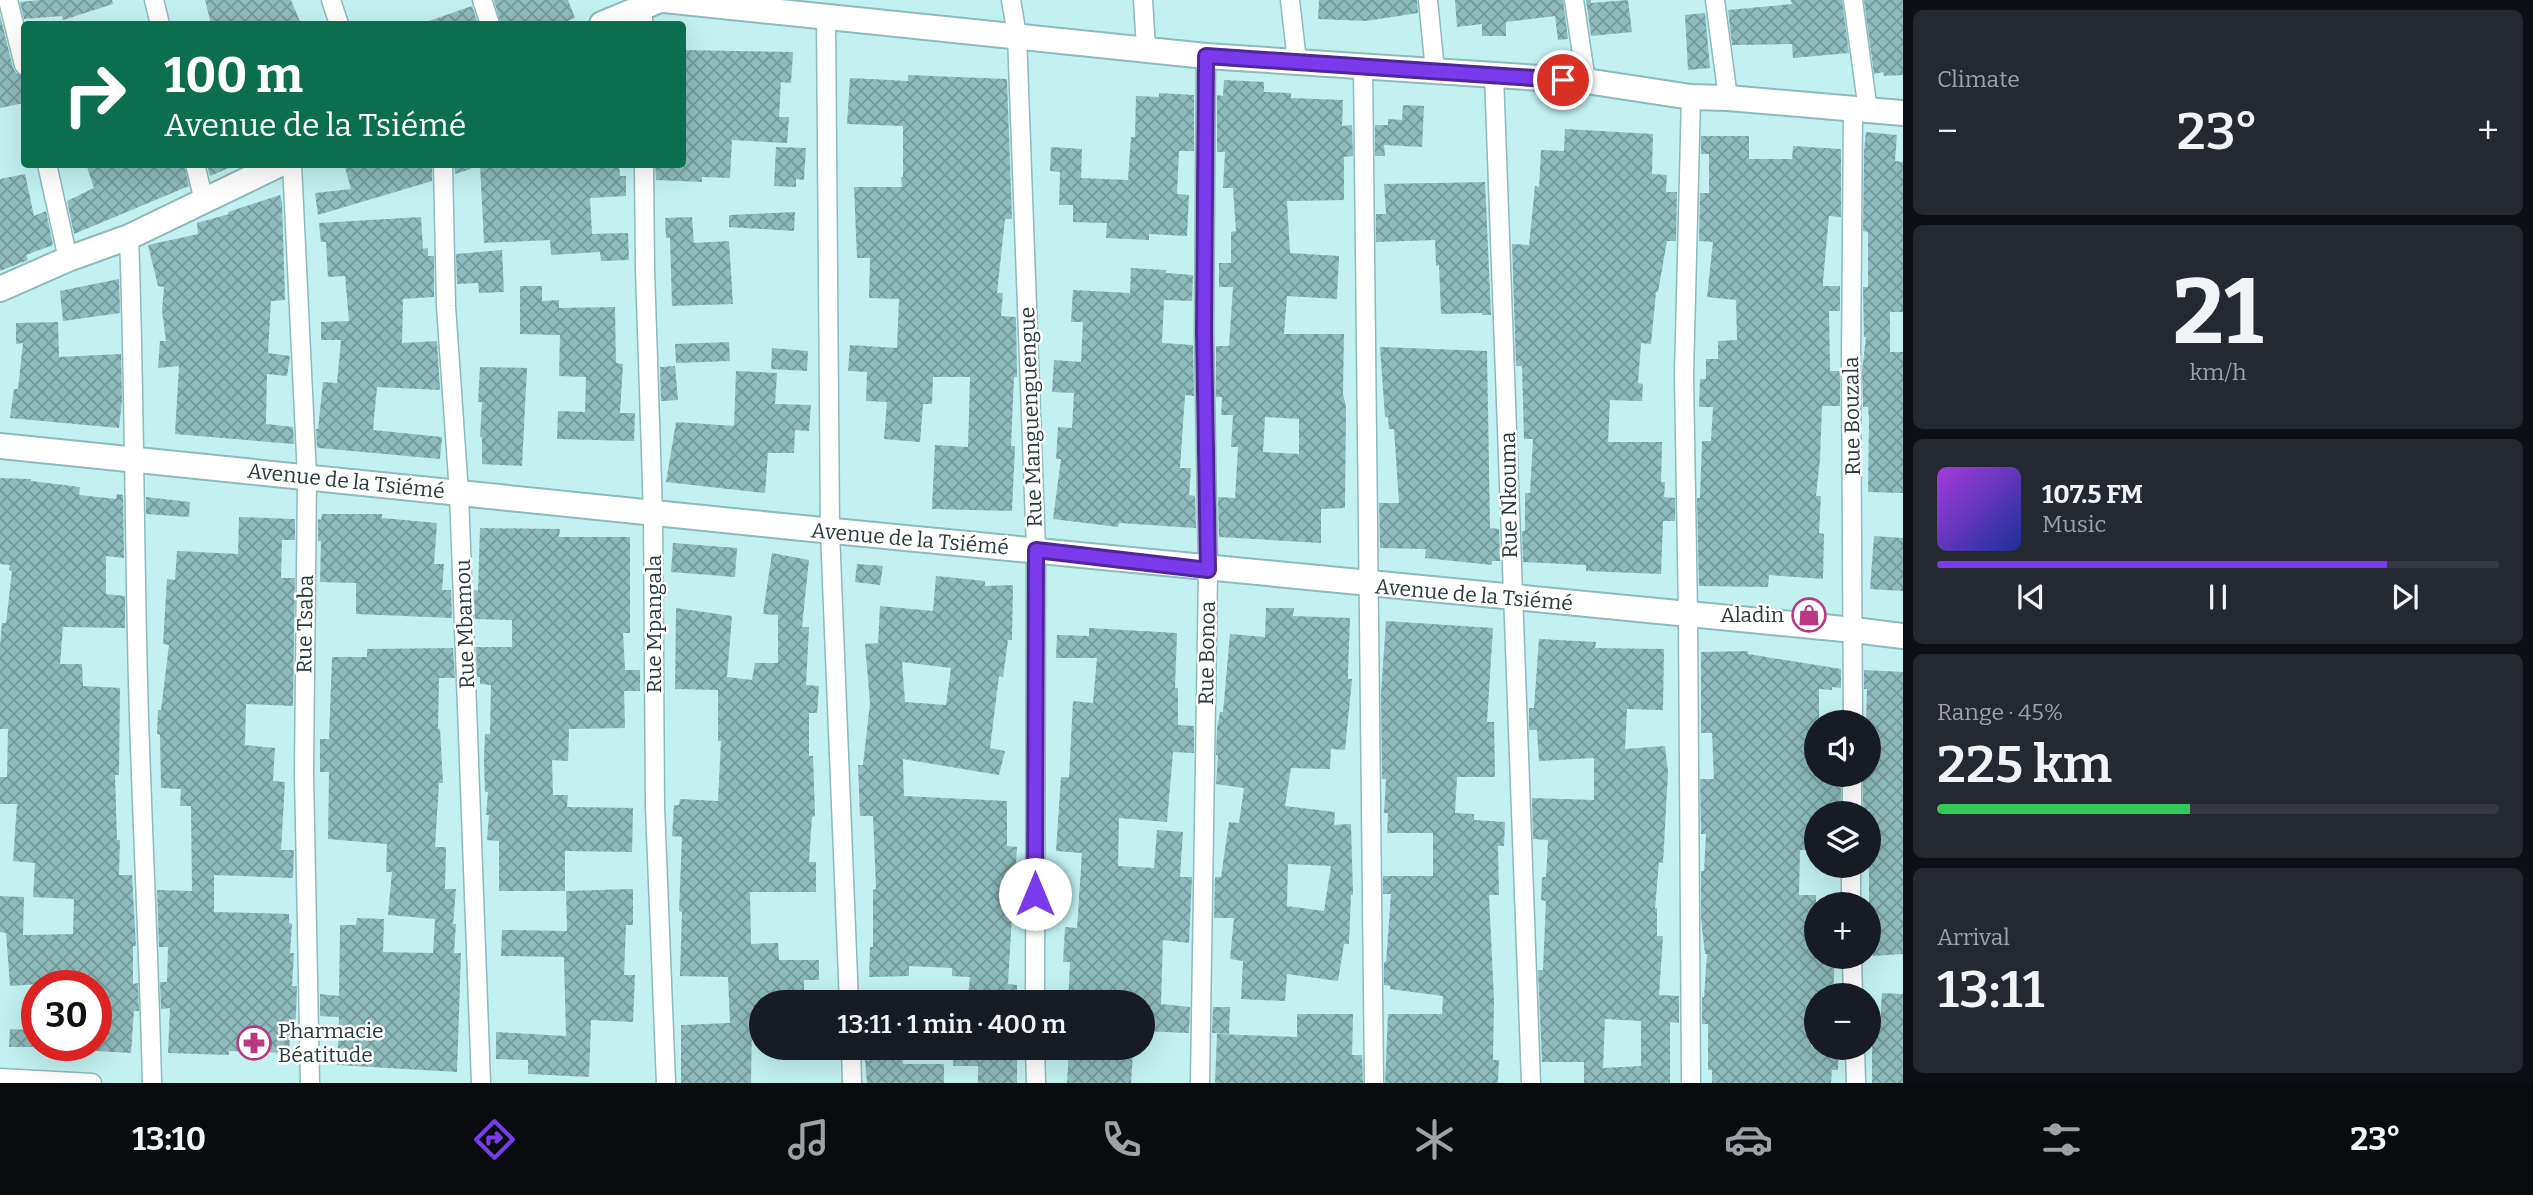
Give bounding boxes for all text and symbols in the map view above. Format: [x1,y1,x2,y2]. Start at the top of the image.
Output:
text: 100 m [164,46,303,105]
icon: right [49,49,140,140]
pin [1533,50,1593,110]
icon: arrive [1544,61,1582,99]
text: Climate [1937,65,2020,93]
text: 23° [2177,100,2259,163]
text: Avenue de la Tsiémé [164,106,466,144]
text: − [1937,108,1958,154]
text: + [2477,108,2499,154]
text: 21 [2173,258,2263,367]
street label: Rue Manguenguengue [1014,306,1048,528]
street label: Rue Bouzala [1838,356,1866,476]
text: km/h [2190,358,2246,386]
street label: Rue Nkouma [1495,431,1523,559]
street label: Avenue de la Tsiémé [246,458,446,504]
text: 107.5 FM [2042,479,2143,510]
text: Music [2042,510,2106,538]
street label: Avenue de la Tsiémé [810,517,1010,561]
street label: Rue Mpangala [641,554,667,693]
street label: Rue Mbamou [450,559,480,689]
street label: Avenue de la Tsiémé [1374,573,1574,617]
street label: Rue Tsaba [291,574,319,674]
icon: previous [2012,578,2050,616]
icon: pause [2199,578,2237,616]
icon: next [2386,578,2424,616]
shop icon: Aladin [1790,596,1828,634]
street label: Rue Bonoa [1193,600,1221,705]
place label: Aladin [1720,602,1784,628]
text: Range · 45% [1937,698,2063,726]
map controls [1804,710,1881,1060]
button: sound [1804,710,1881,787]
text: 225 km [1937,733,2112,796]
button: layers [1804,801,1881,878]
position arrow [998,857,1072,931]
button: + [1804,892,1881,969]
text: Arrival [1937,923,2010,951]
text: 13:11 [1937,958,2045,1021]
speed limit sign: 30 [21,970,112,1061]
button: − [1804,983,1881,1060]
text: 13:11 · 1 min · 400 m [838,1009,1066,1040]
place label: Pharmacie Béatitude [278,1018,384,1068]
pharmacy icon: Pharmacie Béatitude [235,1024,273,1062]
icon: directions [470,1115,519,1164]
icon: music [784,1115,833,1164]
icon: phone [1097,1115,1146,1164]
icon: climate [1410,1115,1459,1164]
icon: car [1724,1115,1773,1164]
icon: filters [2037,1115,2086,1164]
text: 13:10 [132,1120,206,1158]
text: 23° [2350,1120,2401,1158]

